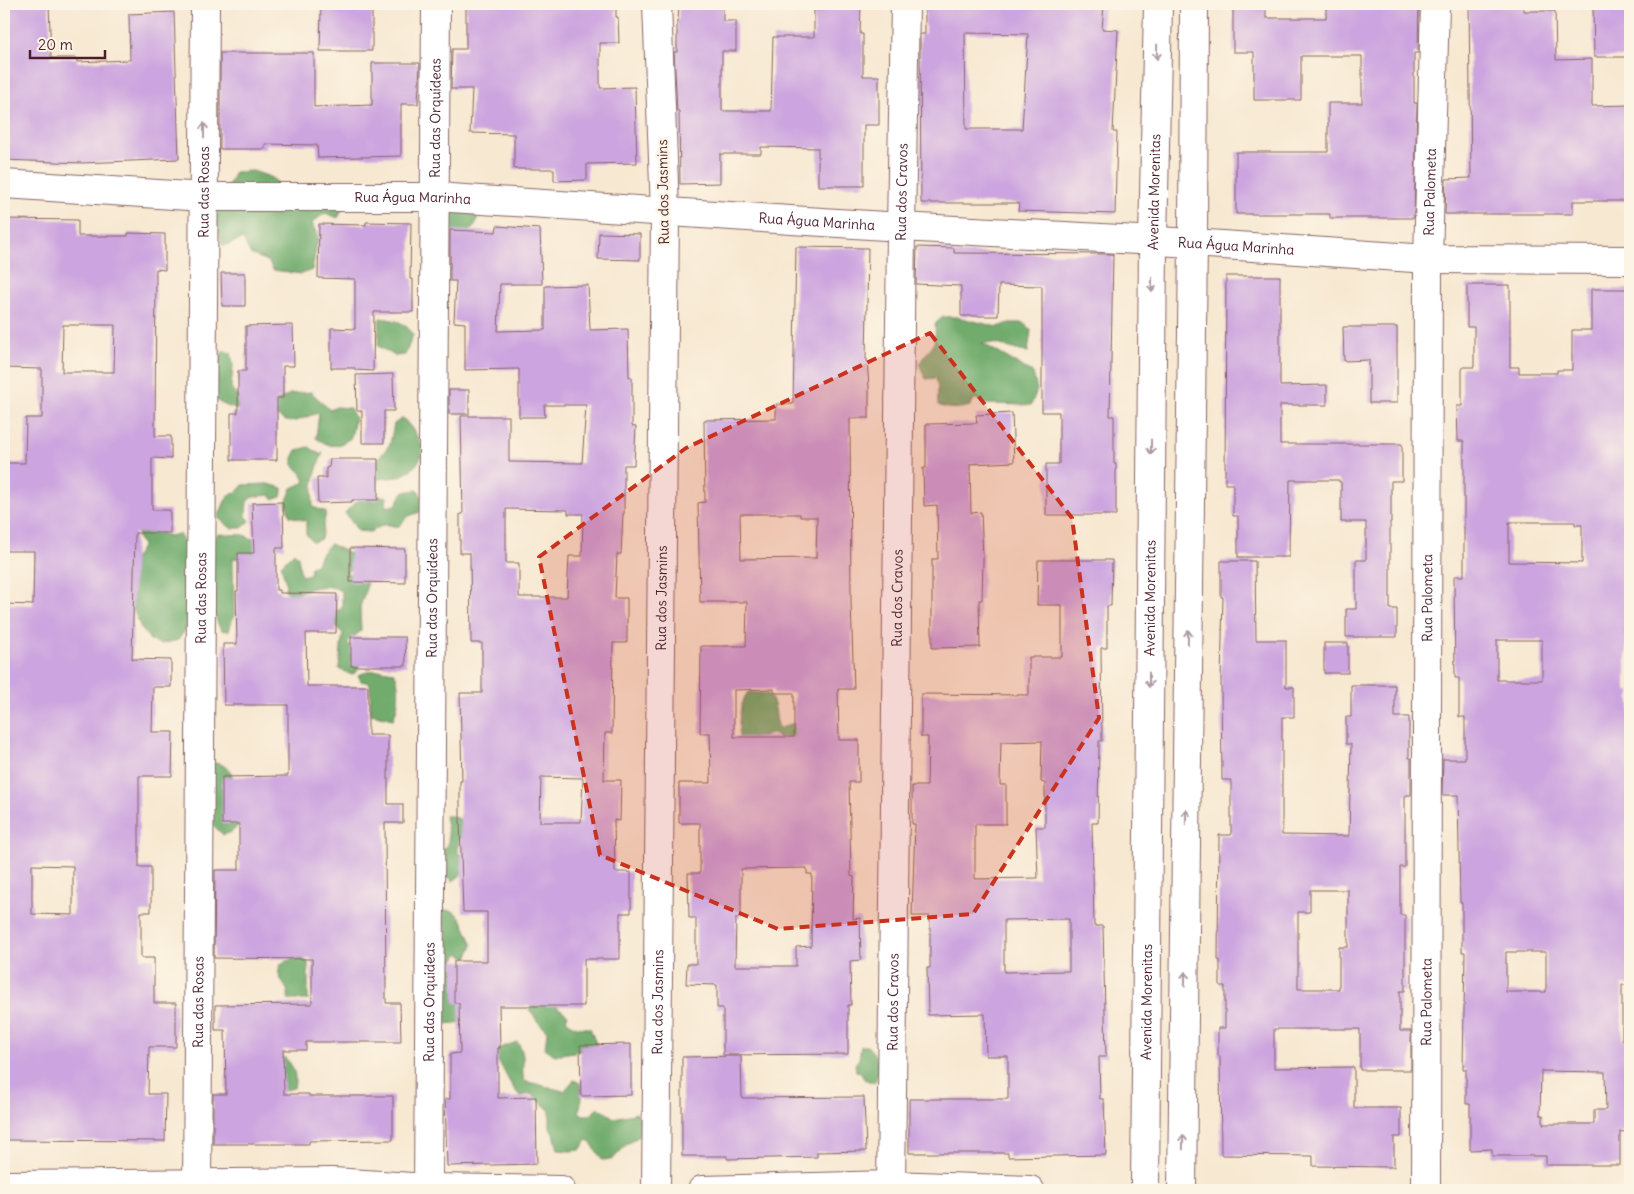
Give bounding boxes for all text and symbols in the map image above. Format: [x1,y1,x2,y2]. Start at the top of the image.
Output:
scale bar [30,28,105,60]
text: 20 m [38,35,73,54]
one-way arrow [1152,44,1161,60]
street label: Rua das Orquídeas [426,58,445,178]
one-way arrow [199,123,209,139]
street label: Avenida Morenitas [1144,134,1164,250]
street label: Rua dos Jasmins [653,139,673,245]
street label: Rua dos Cravos [892,143,912,241]
street label: Rua das Rosas [194,146,213,238]
street label: Rua Palometa [1420,148,1440,236]
street label: Rua Água Marinha [354,188,472,208]
street label: Rua Água Marinha [758,209,876,234]
street label: Rua Água Marinha [1177,233,1295,259]
one-way arrow [1147,276,1157,293]
one-way arrow [1146,439,1156,455]
street label: Rua das Orquídeas [423,538,441,658]
street label: Avenida Morenitas [1141,540,1159,656]
street label: Rua dos Jasmins [652,545,671,651]
street label: Rua dos Cravos [888,549,907,647]
street label: Rua das Rosas [192,552,210,644]
street label: Rua Palometa [1418,554,1436,642]
one-way arrow [1184,629,1193,645]
one-way arrow [1144,672,1154,688]
one-way arrow [1182,809,1191,825]
street label: Rua das Orquídeas [420,942,439,1062]
street label: Avenida Morenitas [1137,944,1156,1060]
street label: Rua dos Jasmins [648,949,667,1055]
street label: Rua dos Cravos [883,953,902,1051]
street label: Rua das Rosas [189,956,208,1048]
street label: Rua Palometa [1417,958,1435,1046]
one-way arrow [1180,971,1189,987]
one-way arrow [1178,1134,1188,1150]

